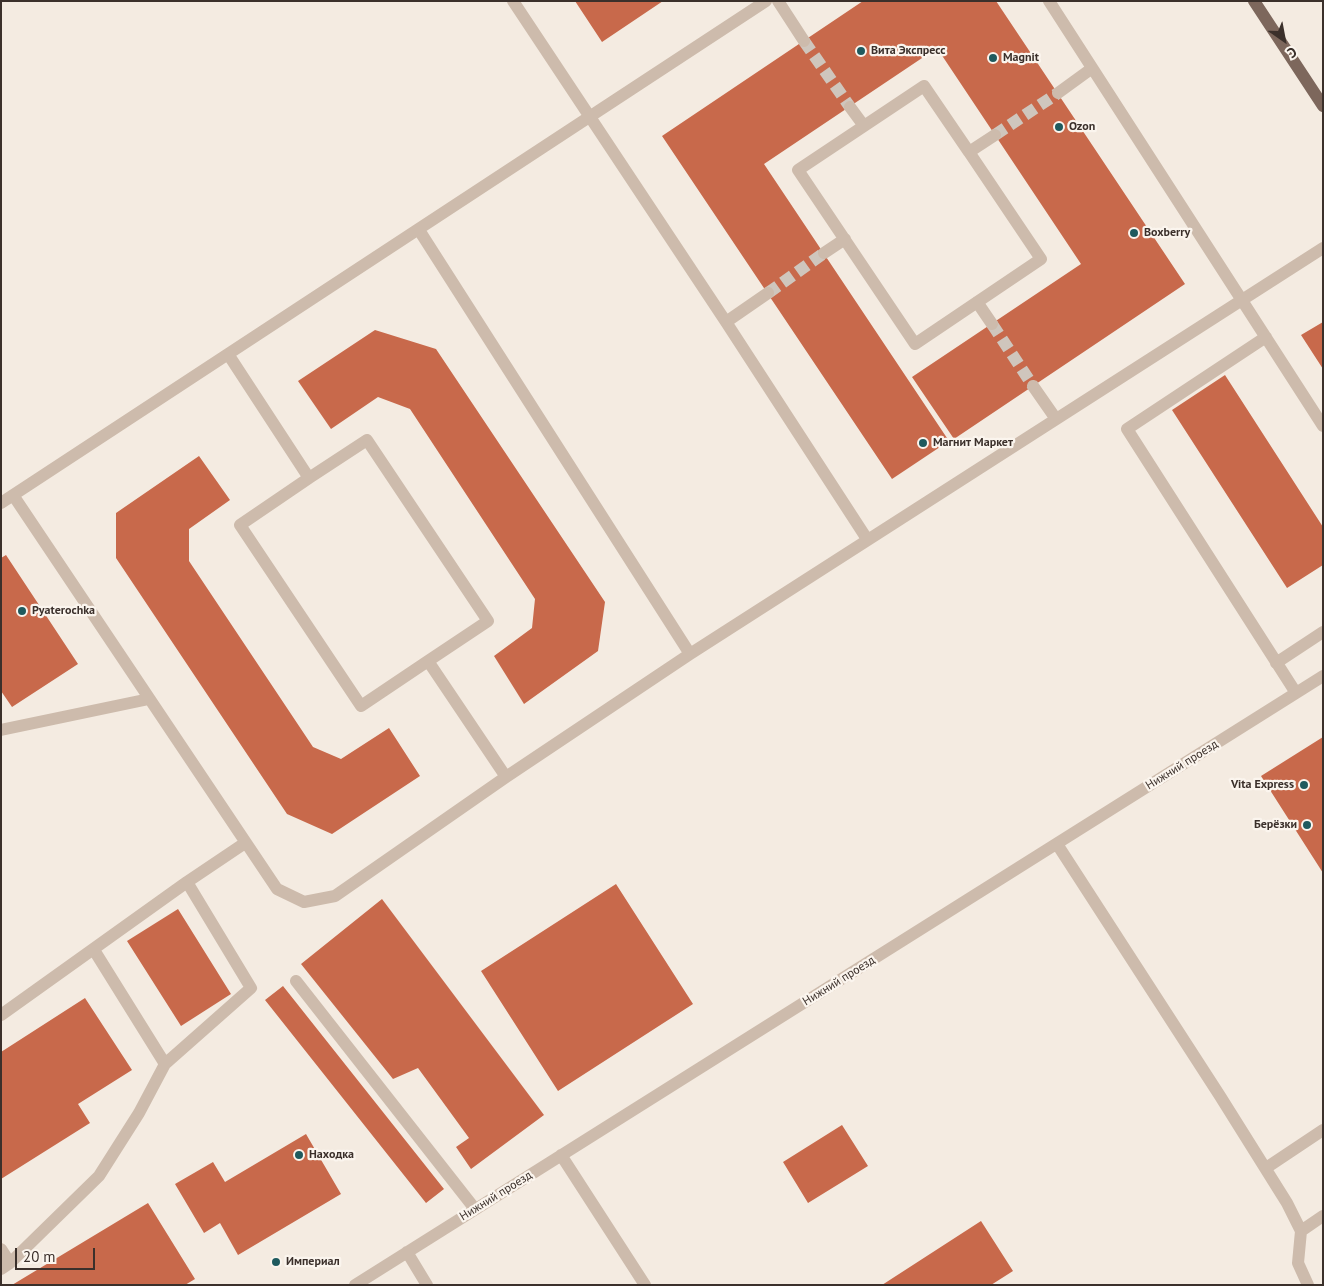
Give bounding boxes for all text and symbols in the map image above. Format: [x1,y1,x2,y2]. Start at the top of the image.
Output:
north arrow [1259,15,1309,65]
text: С [1284,43,1300,62]
place label: Вита Экспресс [871,44,946,58]
marker: Вита Экспресс [855,45,867,57]
place label: Magnit [1003,51,1039,65]
marker: Magnit [987,52,999,64]
place label: Ozon [1069,120,1095,134]
marker: Ozon [1053,121,1065,133]
place label: Boxberry [1144,226,1190,240]
marker: Boxberry [1128,227,1140,239]
place label: Магнит Маркет [933,436,1013,450]
marker: Магнит Маркет [917,437,929,449]
place label: Pyaterochka [32,604,95,618]
marker: Pyaterochka [16,605,28,617]
street label: Нижний проезд [1143,737,1221,793]
place label: Vita Express [1231,778,1294,792]
marker: Vita Express [1298,779,1310,791]
place label: Берёзки [1254,818,1297,832]
marker: Берёзки [1301,819,1313,831]
street label: Нижний проезд [800,953,878,1009]
place label: Находка [309,1148,354,1162]
marker: Находка [293,1149,305,1161]
street label: Нижний проезд [457,1168,535,1224]
scale bar [18,1238,98,1270]
text: 20 m [23,1247,56,1266]
place label: Империал [286,1255,340,1269]
marker: Империал [270,1256,282,1268]

